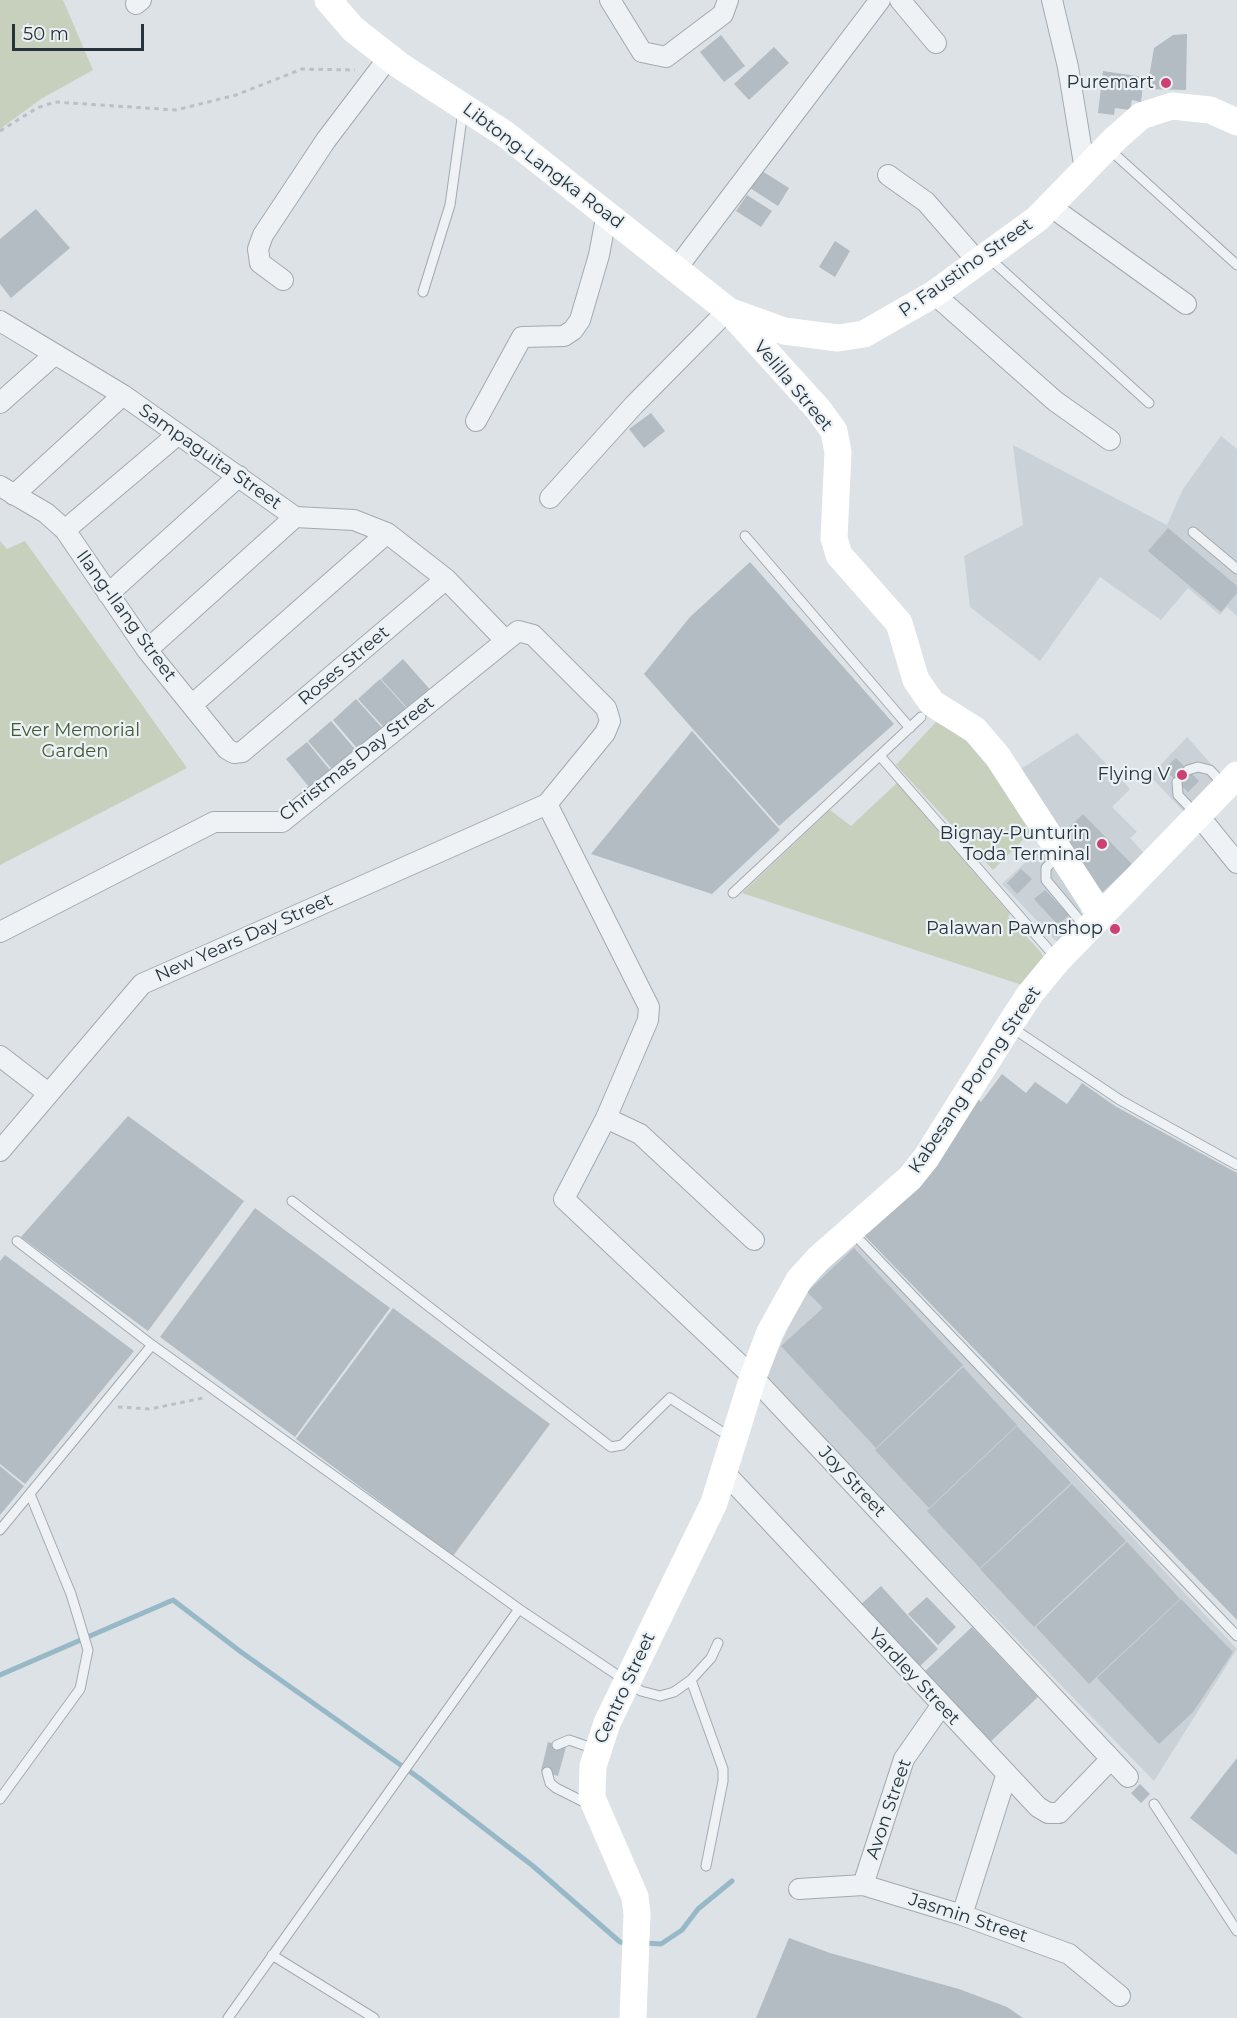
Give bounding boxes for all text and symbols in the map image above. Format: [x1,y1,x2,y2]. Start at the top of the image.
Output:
scale bar [15,12,147,50]
text: 50 m [23,23,69,45]
place label: Puremart [1067,72,1154,94]
marker: Puremart [1159,76,1173,90]
street label: Libtong-Langka Road [458,98,628,234]
street label: P. Faustino Street [895,214,1037,322]
street label: Velilla Street [749,336,837,436]
street label: Sampaguita Street [134,400,286,514]
street label: Ilang-Ilang Street [71,546,181,686]
street label: Roses Street [294,622,394,710]
street label: Christmas Day Street [275,692,439,826]
park label: Ever Memorial Garden [10,720,140,762]
place label: Flying V [1097,764,1170,786]
marker: Flying V [1175,768,1189,782]
place label: Bignay-Punturin Toda Terminal [940,823,1090,866]
marker: Bignay-Punturin Toda Terminal [1095,837,1109,851]
street label: New Years Day Street [152,889,336,987]
place label: Palawan Pawnshop [926,918,1103,940]
marker: Palawan Pawnshop [1108,922,1122,936]
street label: Kabesang Porong Street [904,982,1046,1178]
street label: Joy Street [814,1442,890,1522]
street label: Yardley Street [864,1624,964,1730]
street label: Centro Street [590,1629,660,1747]
street label: Avon Street [862,1756,916,1862]
street label: Jasmin Street [906,1889,1030,1947]

